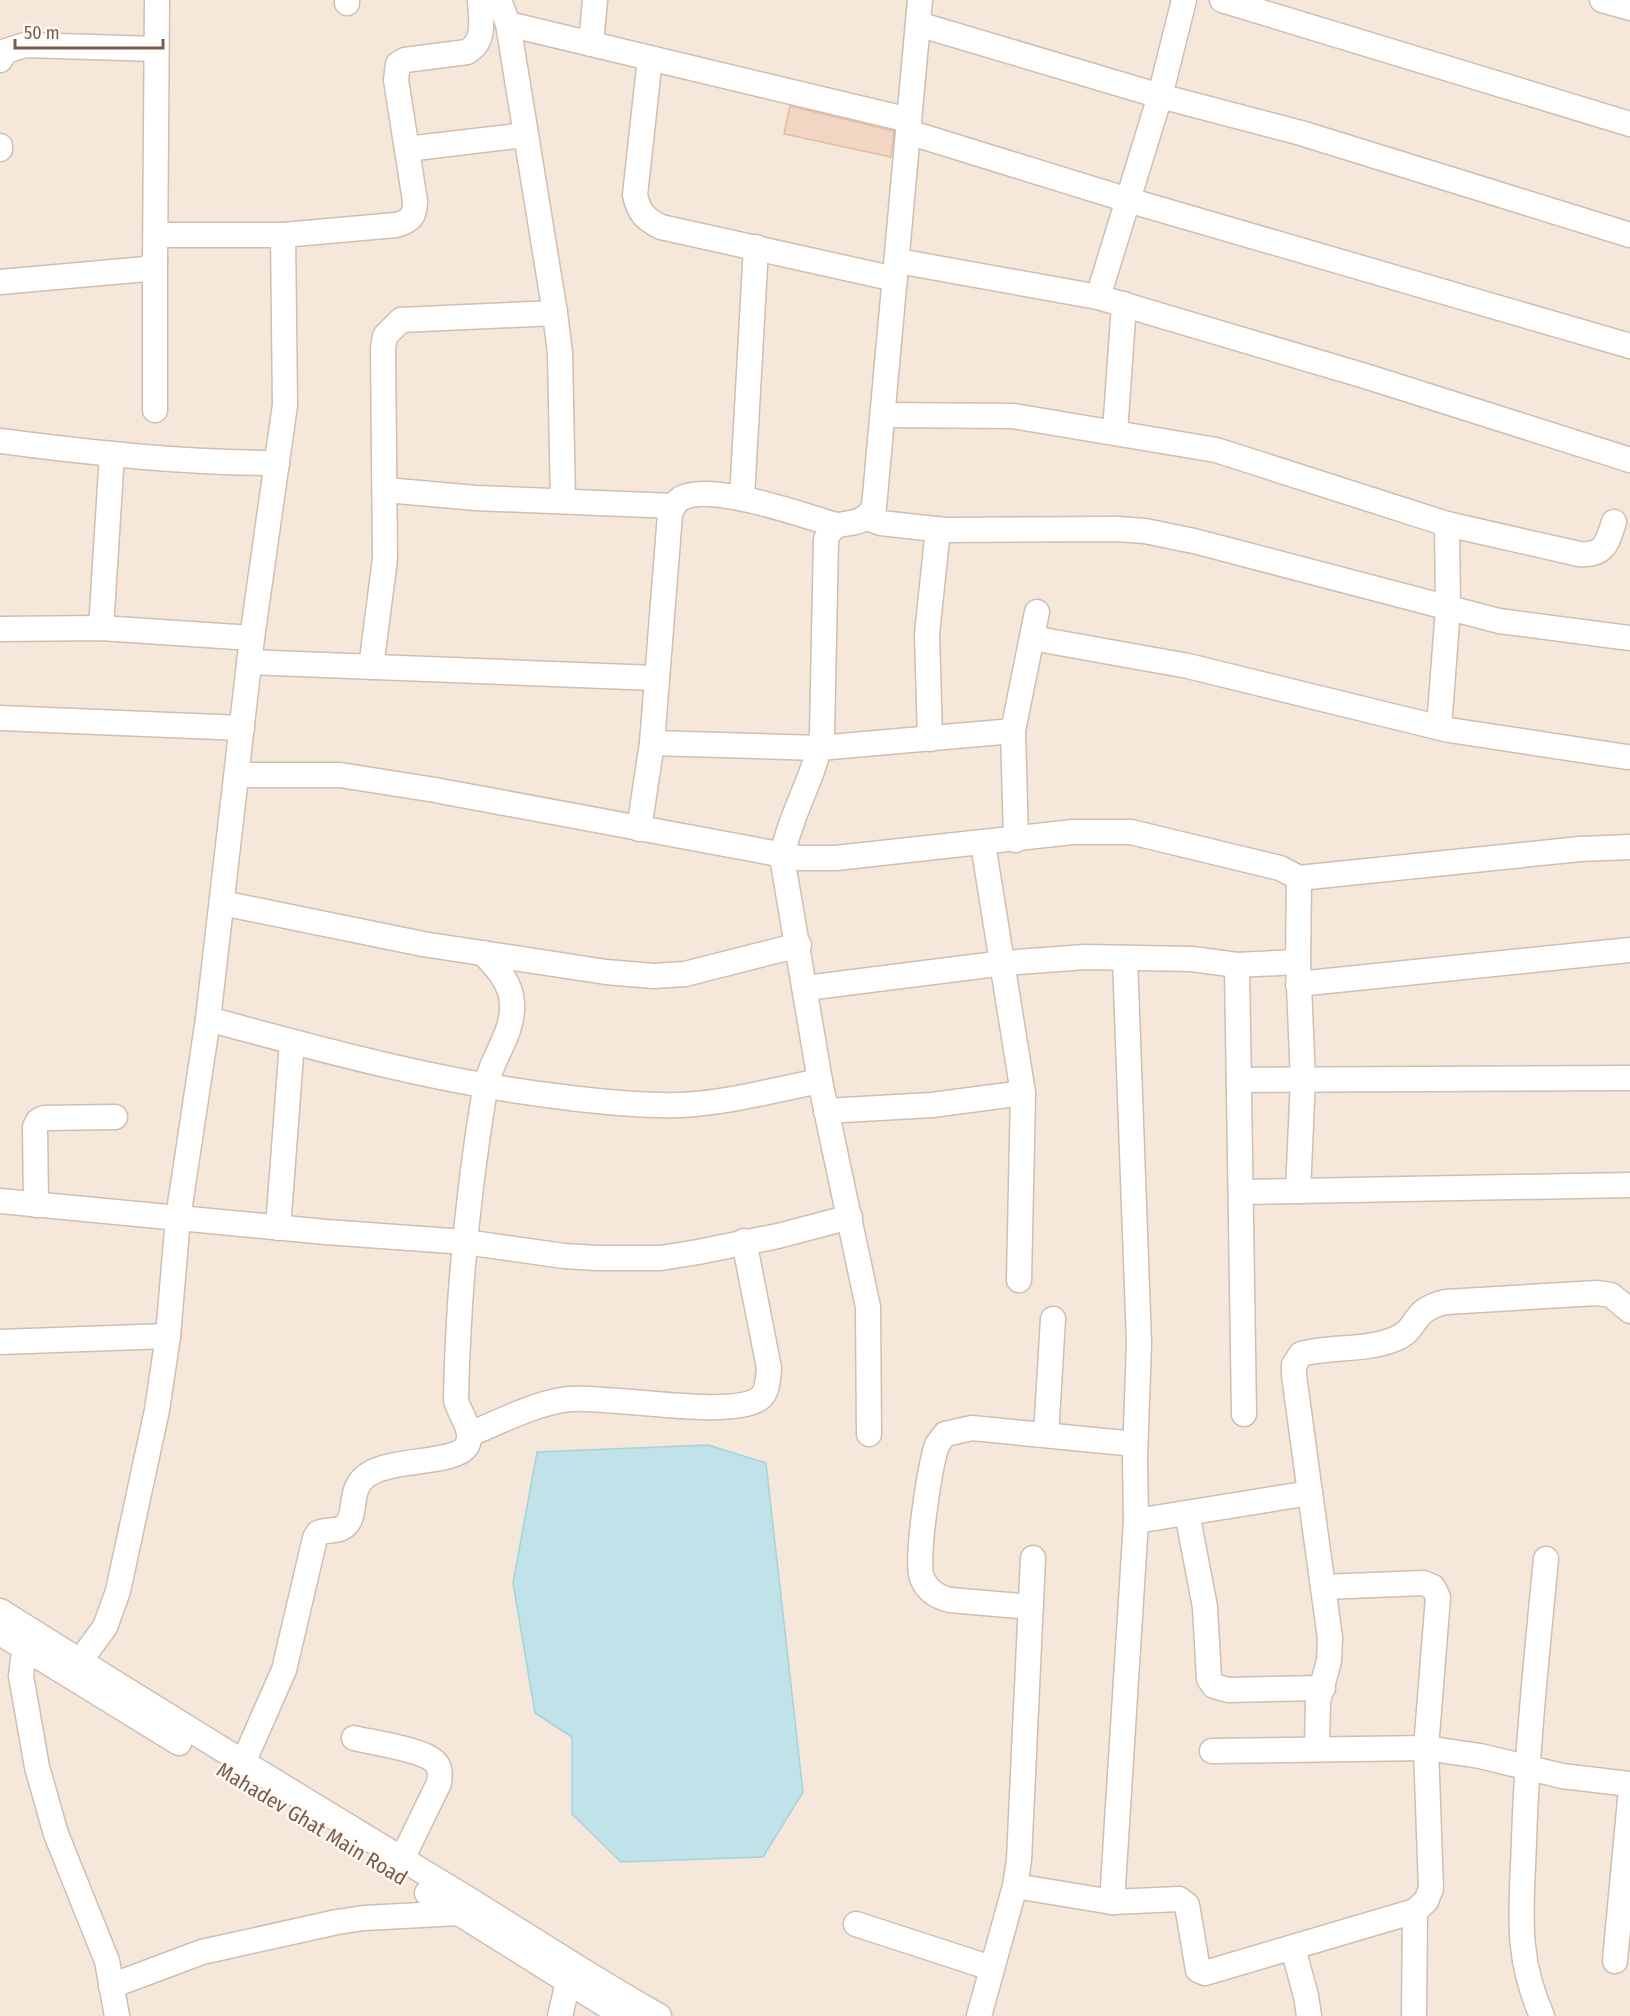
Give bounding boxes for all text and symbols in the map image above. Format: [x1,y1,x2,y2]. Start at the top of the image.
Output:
scale bar [15,12,164,50]
text: 50 m [24,22,60,44]
street label: Mahadev Ghat Main Road [212,1757,412,1891]

